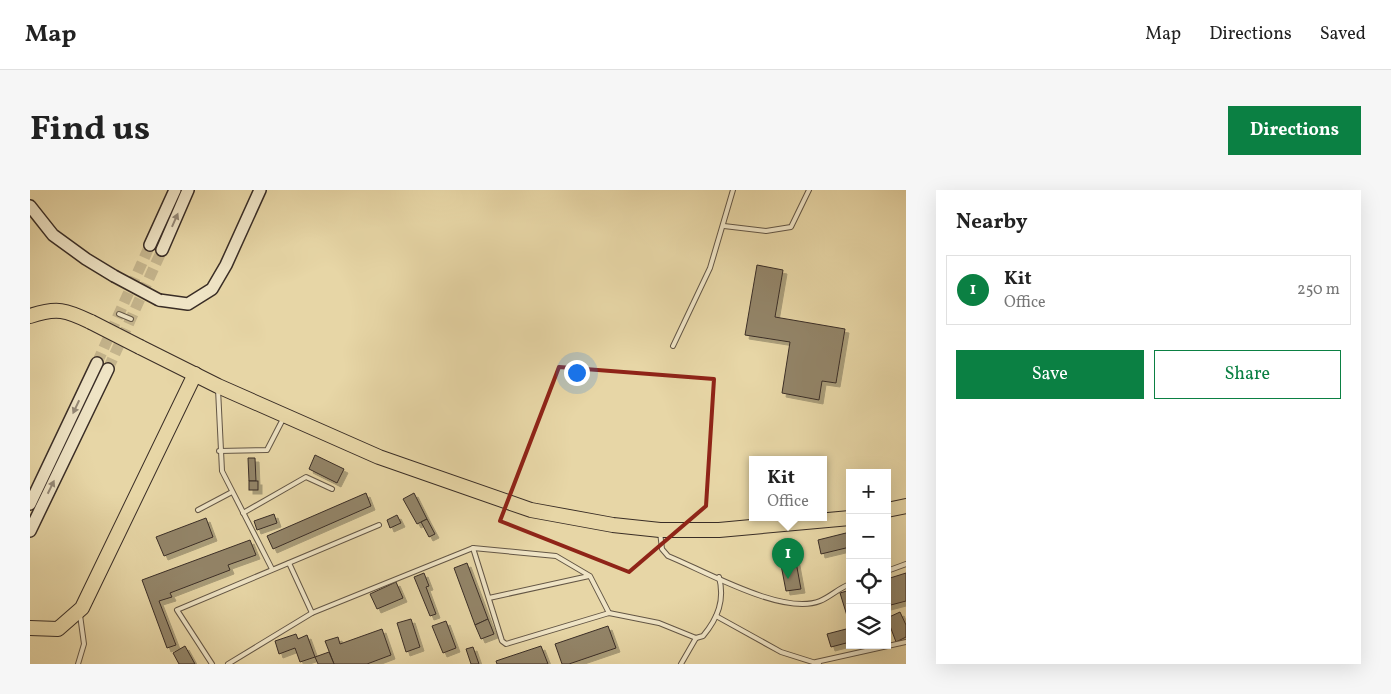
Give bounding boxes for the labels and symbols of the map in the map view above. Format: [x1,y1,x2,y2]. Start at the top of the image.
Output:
one-way arrow [172,213,180,227]
your location [564,360,590,386]
one-way arrow [72,400,80,414]
one-way arrow [47,480,55,495]
pin: 1 [772,538,804,579]

